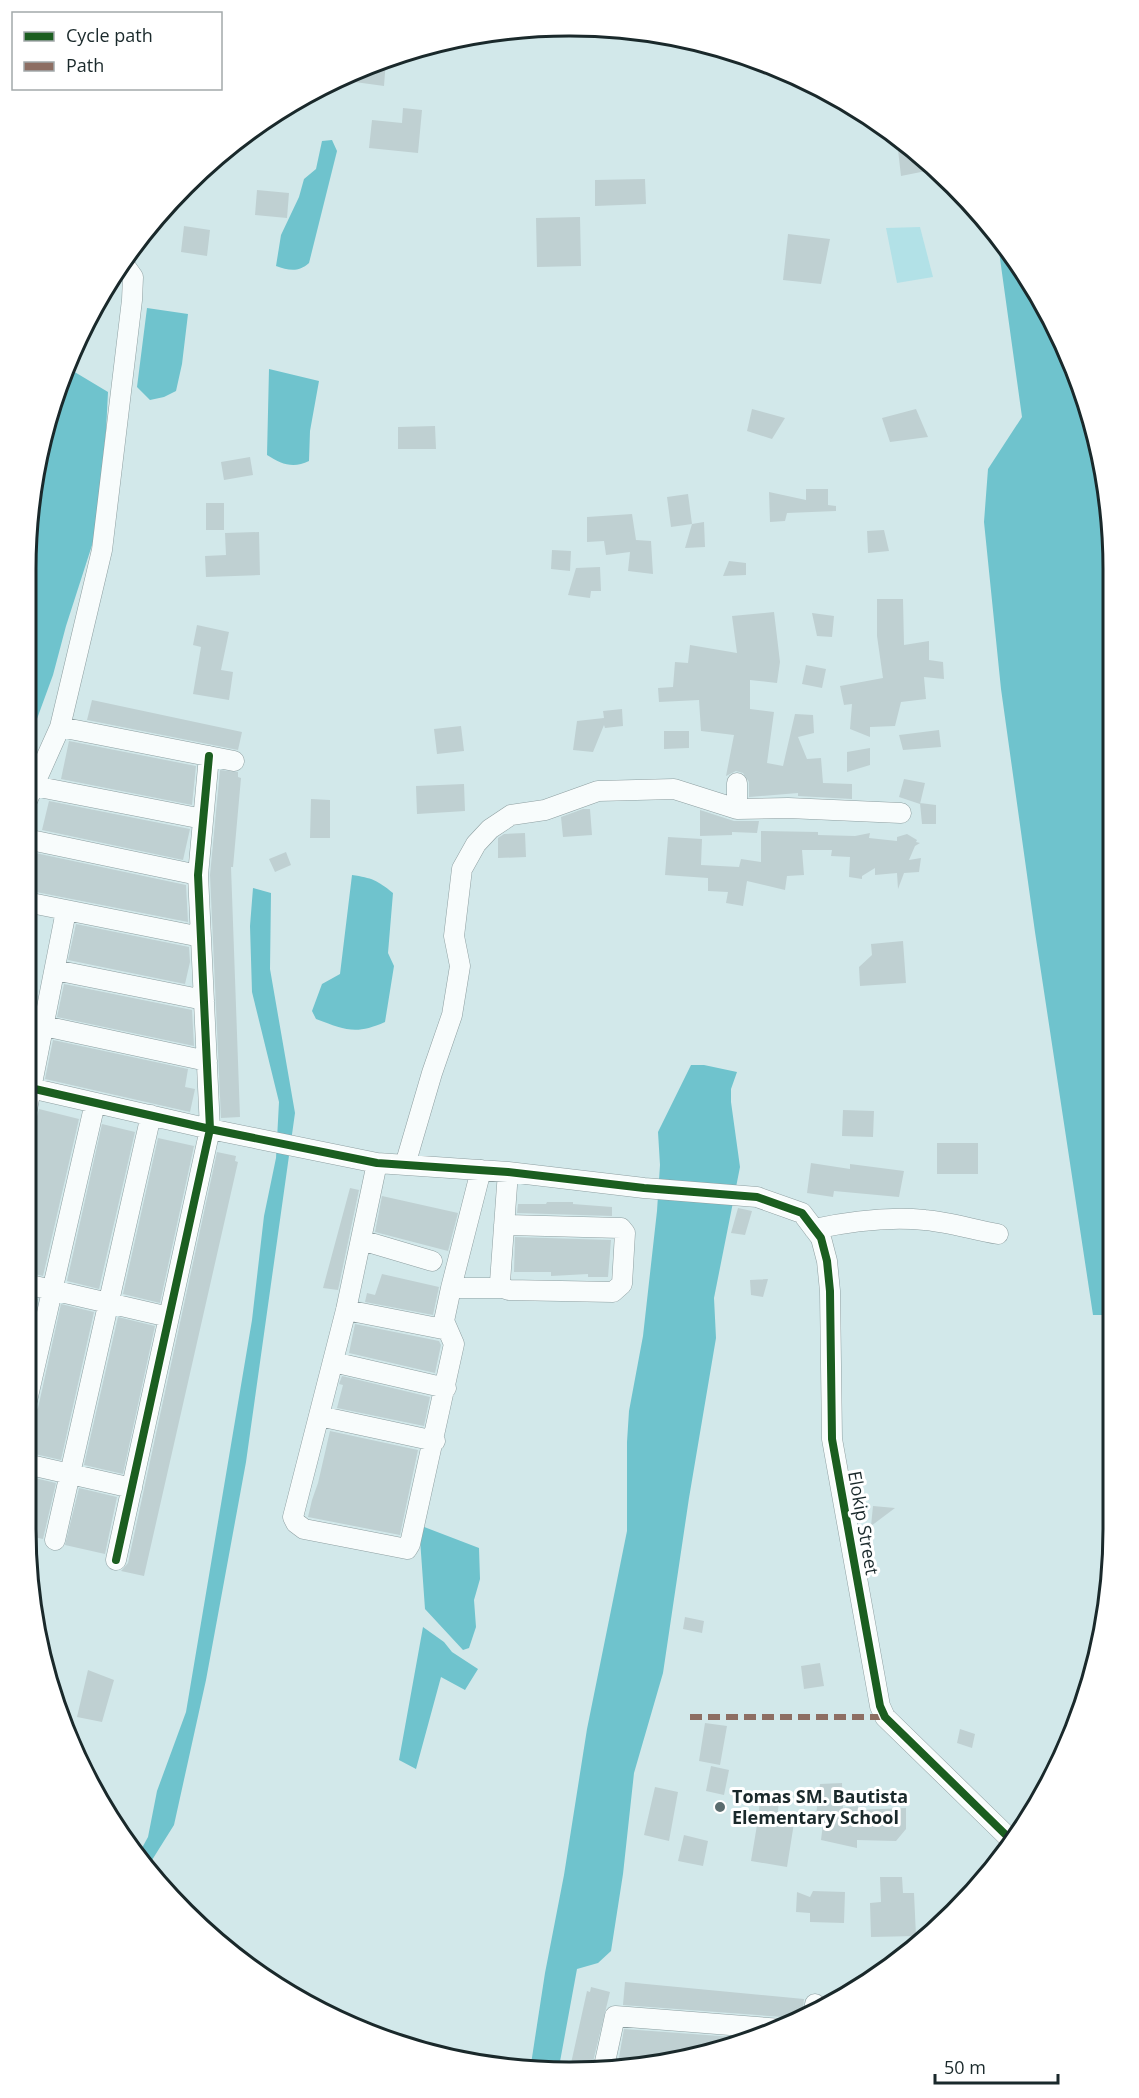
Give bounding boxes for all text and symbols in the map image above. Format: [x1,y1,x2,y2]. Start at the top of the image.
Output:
legend [12,12,222,90]
text: Cycle path [66,23,153,47]
text: Path [66,53,104,77]
street label: Elokip Street [843,1469,885,1577]
place label: Tomas SM. Bautista Elementary School [732,1784,908,1829]
marker: Tomas SM. Bautista Elementary School [713,1800,727,1814]
scale bar [935,2047,1058,2085]
text: 50 m [944,2055,986,2079]

